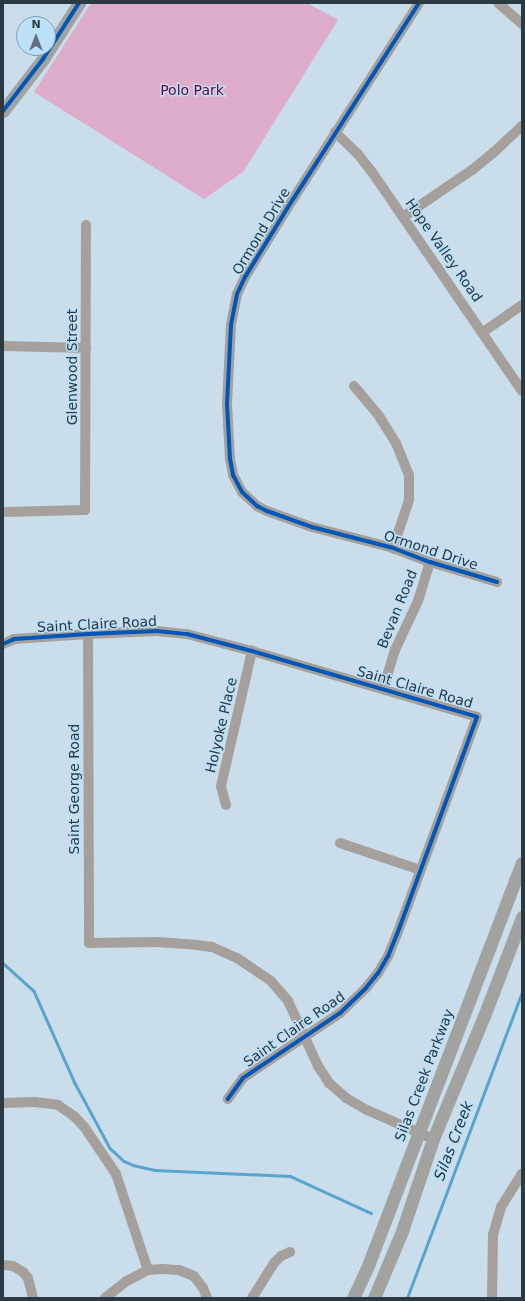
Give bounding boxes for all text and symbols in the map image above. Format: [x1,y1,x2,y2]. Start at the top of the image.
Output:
north arrow [16,16,56,56]
text: N [31,18,41,31]
park label: Polo Park [160,82,224,98]
street label: Ormond Drive [228,185,294,277]
street label: Hope Valley Road [402,195,486,305]
street label: Glenwood Street [64,309,80,425]
street label: Ormond Drive [382,527,480,573]
street label: Bevan Road [374,567,420,651]
street label: Saint Claire Road [37,612,157,636]
street label: Saint Claire Road [355,662,475,712]
street label: Holyoke Place [202,675,240,775]
street label: Saint George Road [66,724,82,854]
street label: Saint Claire Road [240,988,348,1070]
street label: Silas Creek Parkway [391,1006,457,1144]
water label: Silas Creek [431,1099,477,1183]

